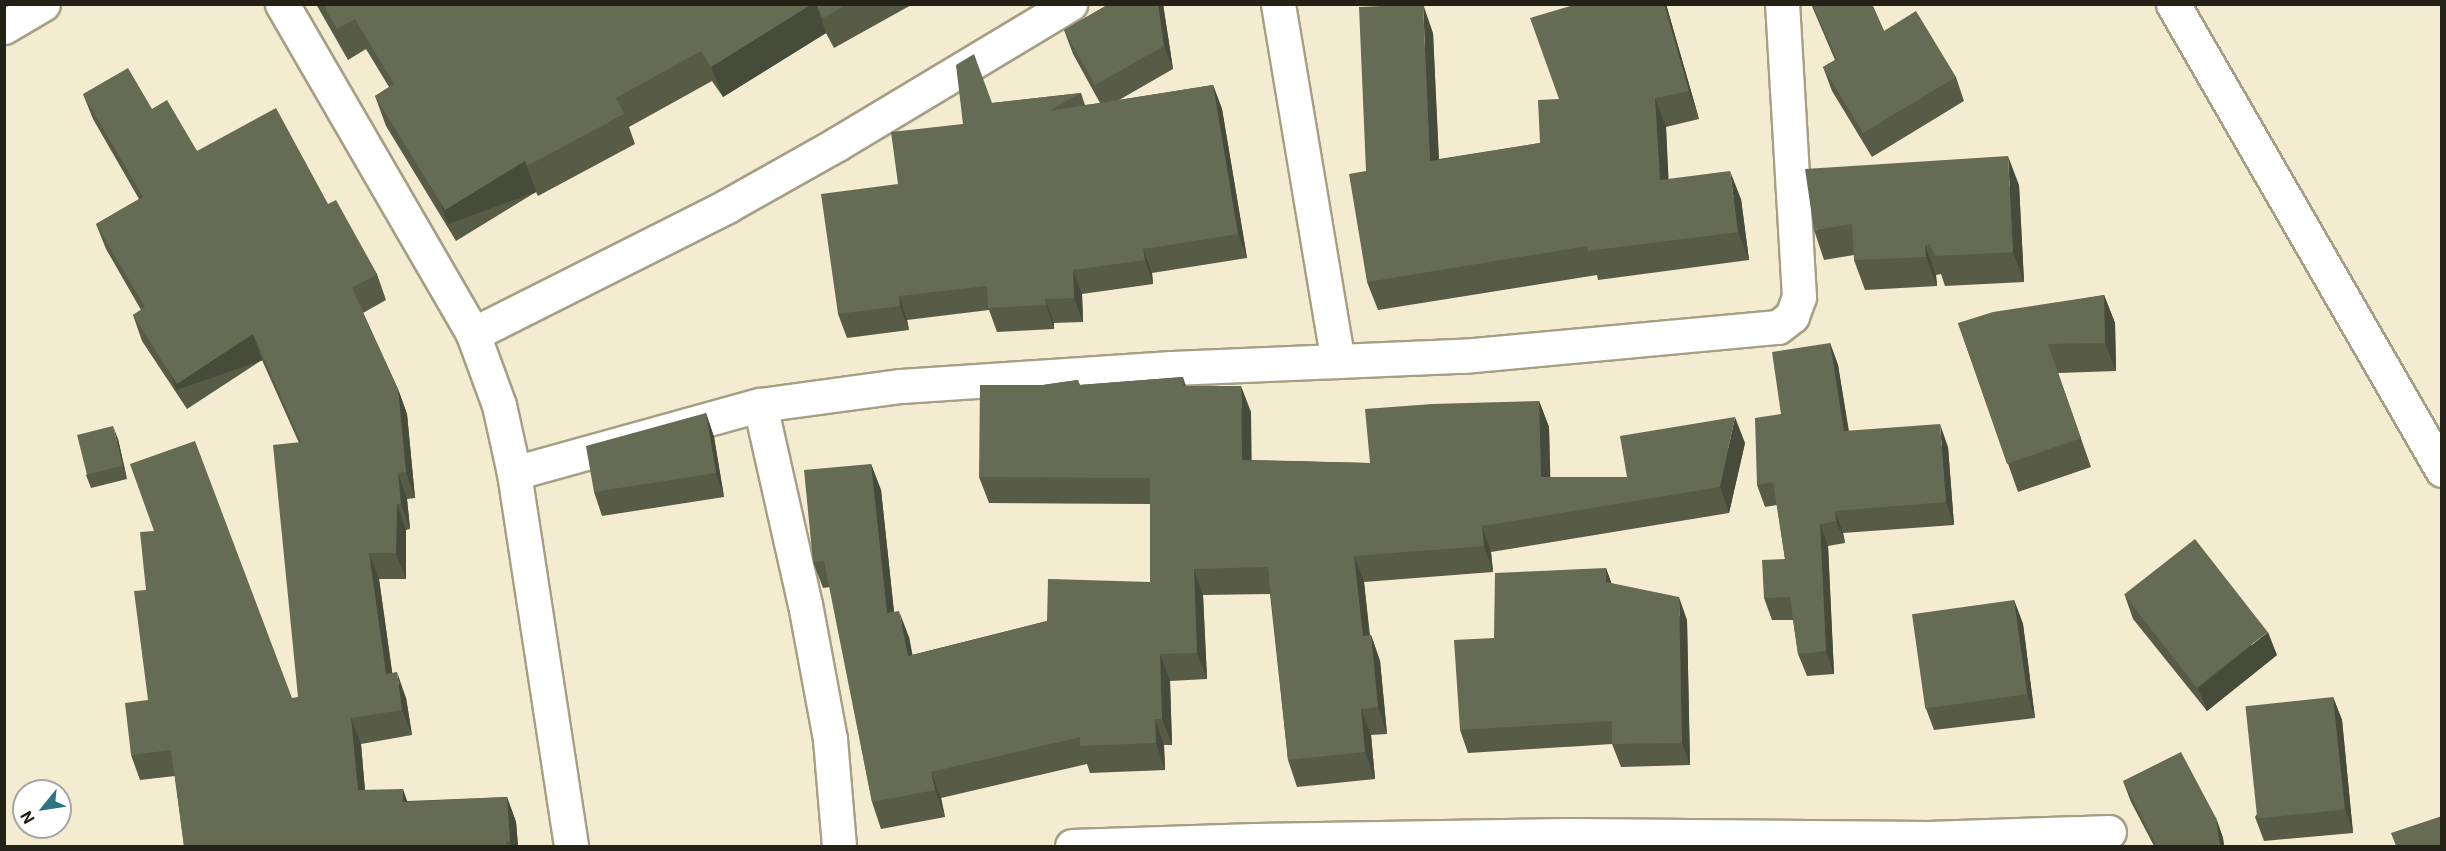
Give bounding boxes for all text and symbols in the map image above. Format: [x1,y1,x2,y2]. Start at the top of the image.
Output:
north arrow [12,779,72,839]
text: N [17,808,39,827]

